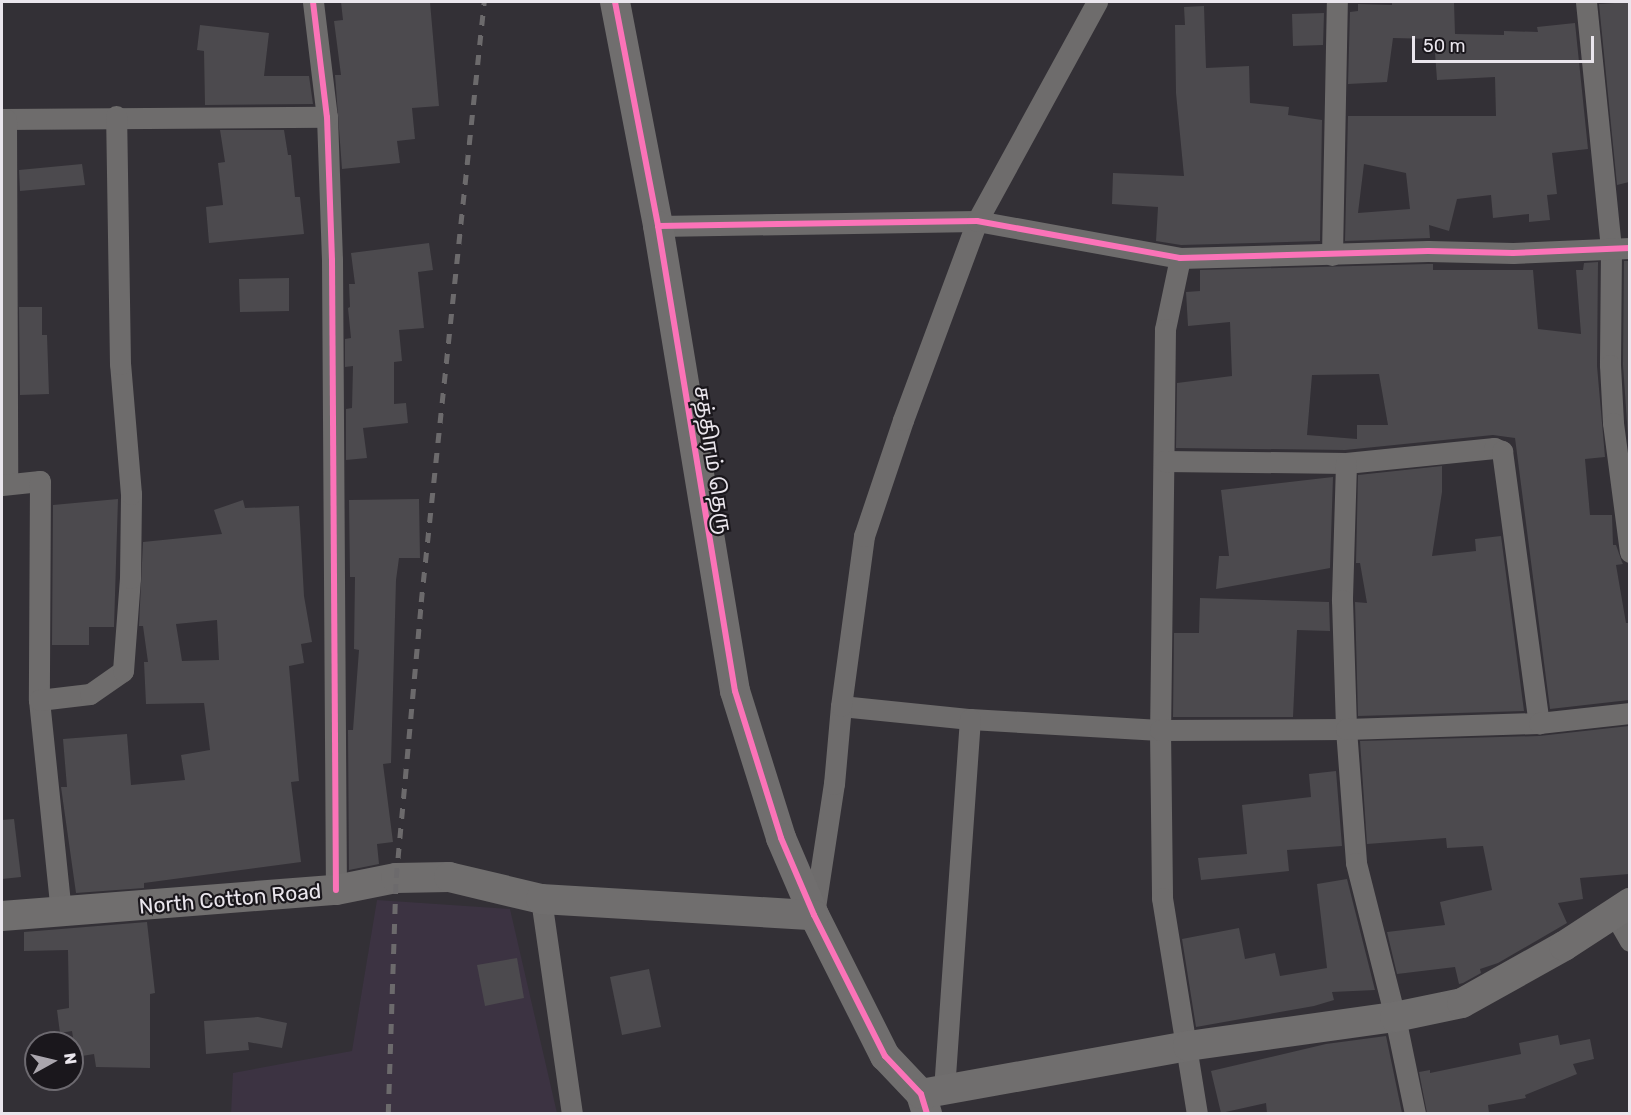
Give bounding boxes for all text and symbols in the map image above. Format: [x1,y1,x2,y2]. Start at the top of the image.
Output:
scale bar [1415,24,1596,62]
text: 50 m [1423,35,1466,57]
street label: சத்திரம் தெரு [689,384,737,536]
street label: North Cotton Road [138,878,322,920]
north arrow [24,1031,84,1091]
text: N [60,1052,81,1066]

